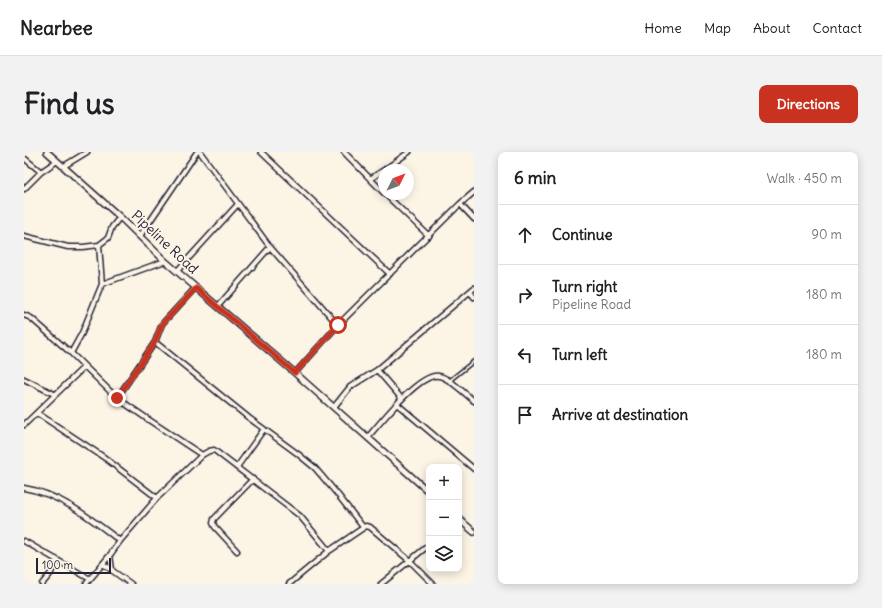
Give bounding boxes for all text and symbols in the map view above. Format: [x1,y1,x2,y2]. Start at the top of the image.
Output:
text: Nearbee [20,16,93,40]
text: Home [644,19,682,37]
text: Map [704,19,731,37]
text: About [753,19,791,37]
text: Contact [813,19,862,37]
button: Directions [759,85,858,123]
text: Find us [24,86,115,122]
north arrow [378,164,414,200]
text: 6 min [514,167,556,189]
text: Walk · 450 m [767,170,842,187]
street label: Pipeline Road [128,206,202,278]
icon: ahead [514,224,536,246]
text: Continue [552,225,613,244]
text: 90 m [811,226,842,243]
text: Turn right [552,277,617,296]
icon: right [514,284,536,306]
text: 180 m [806,286,842,303]
text: Pipeline Road [552,296,631,313]
route start [329,316,347,334]
icon: left [514,344,536,366]
text: Turn left [552,345,607,364]
text: 180 m [806,346,842,363]
route end [108,389,126,407]
icon: arrive [514,404,536,426]
text: Arrive at destination [552,405,688,424]
map controls [426,464,462,572]
button: + [426,464,462,500]
button: − [426,500,462,536]
button: layers [426,536,462,572]
scale bar [36,556,111,575]
text: 100 m [42,558,73,572]

